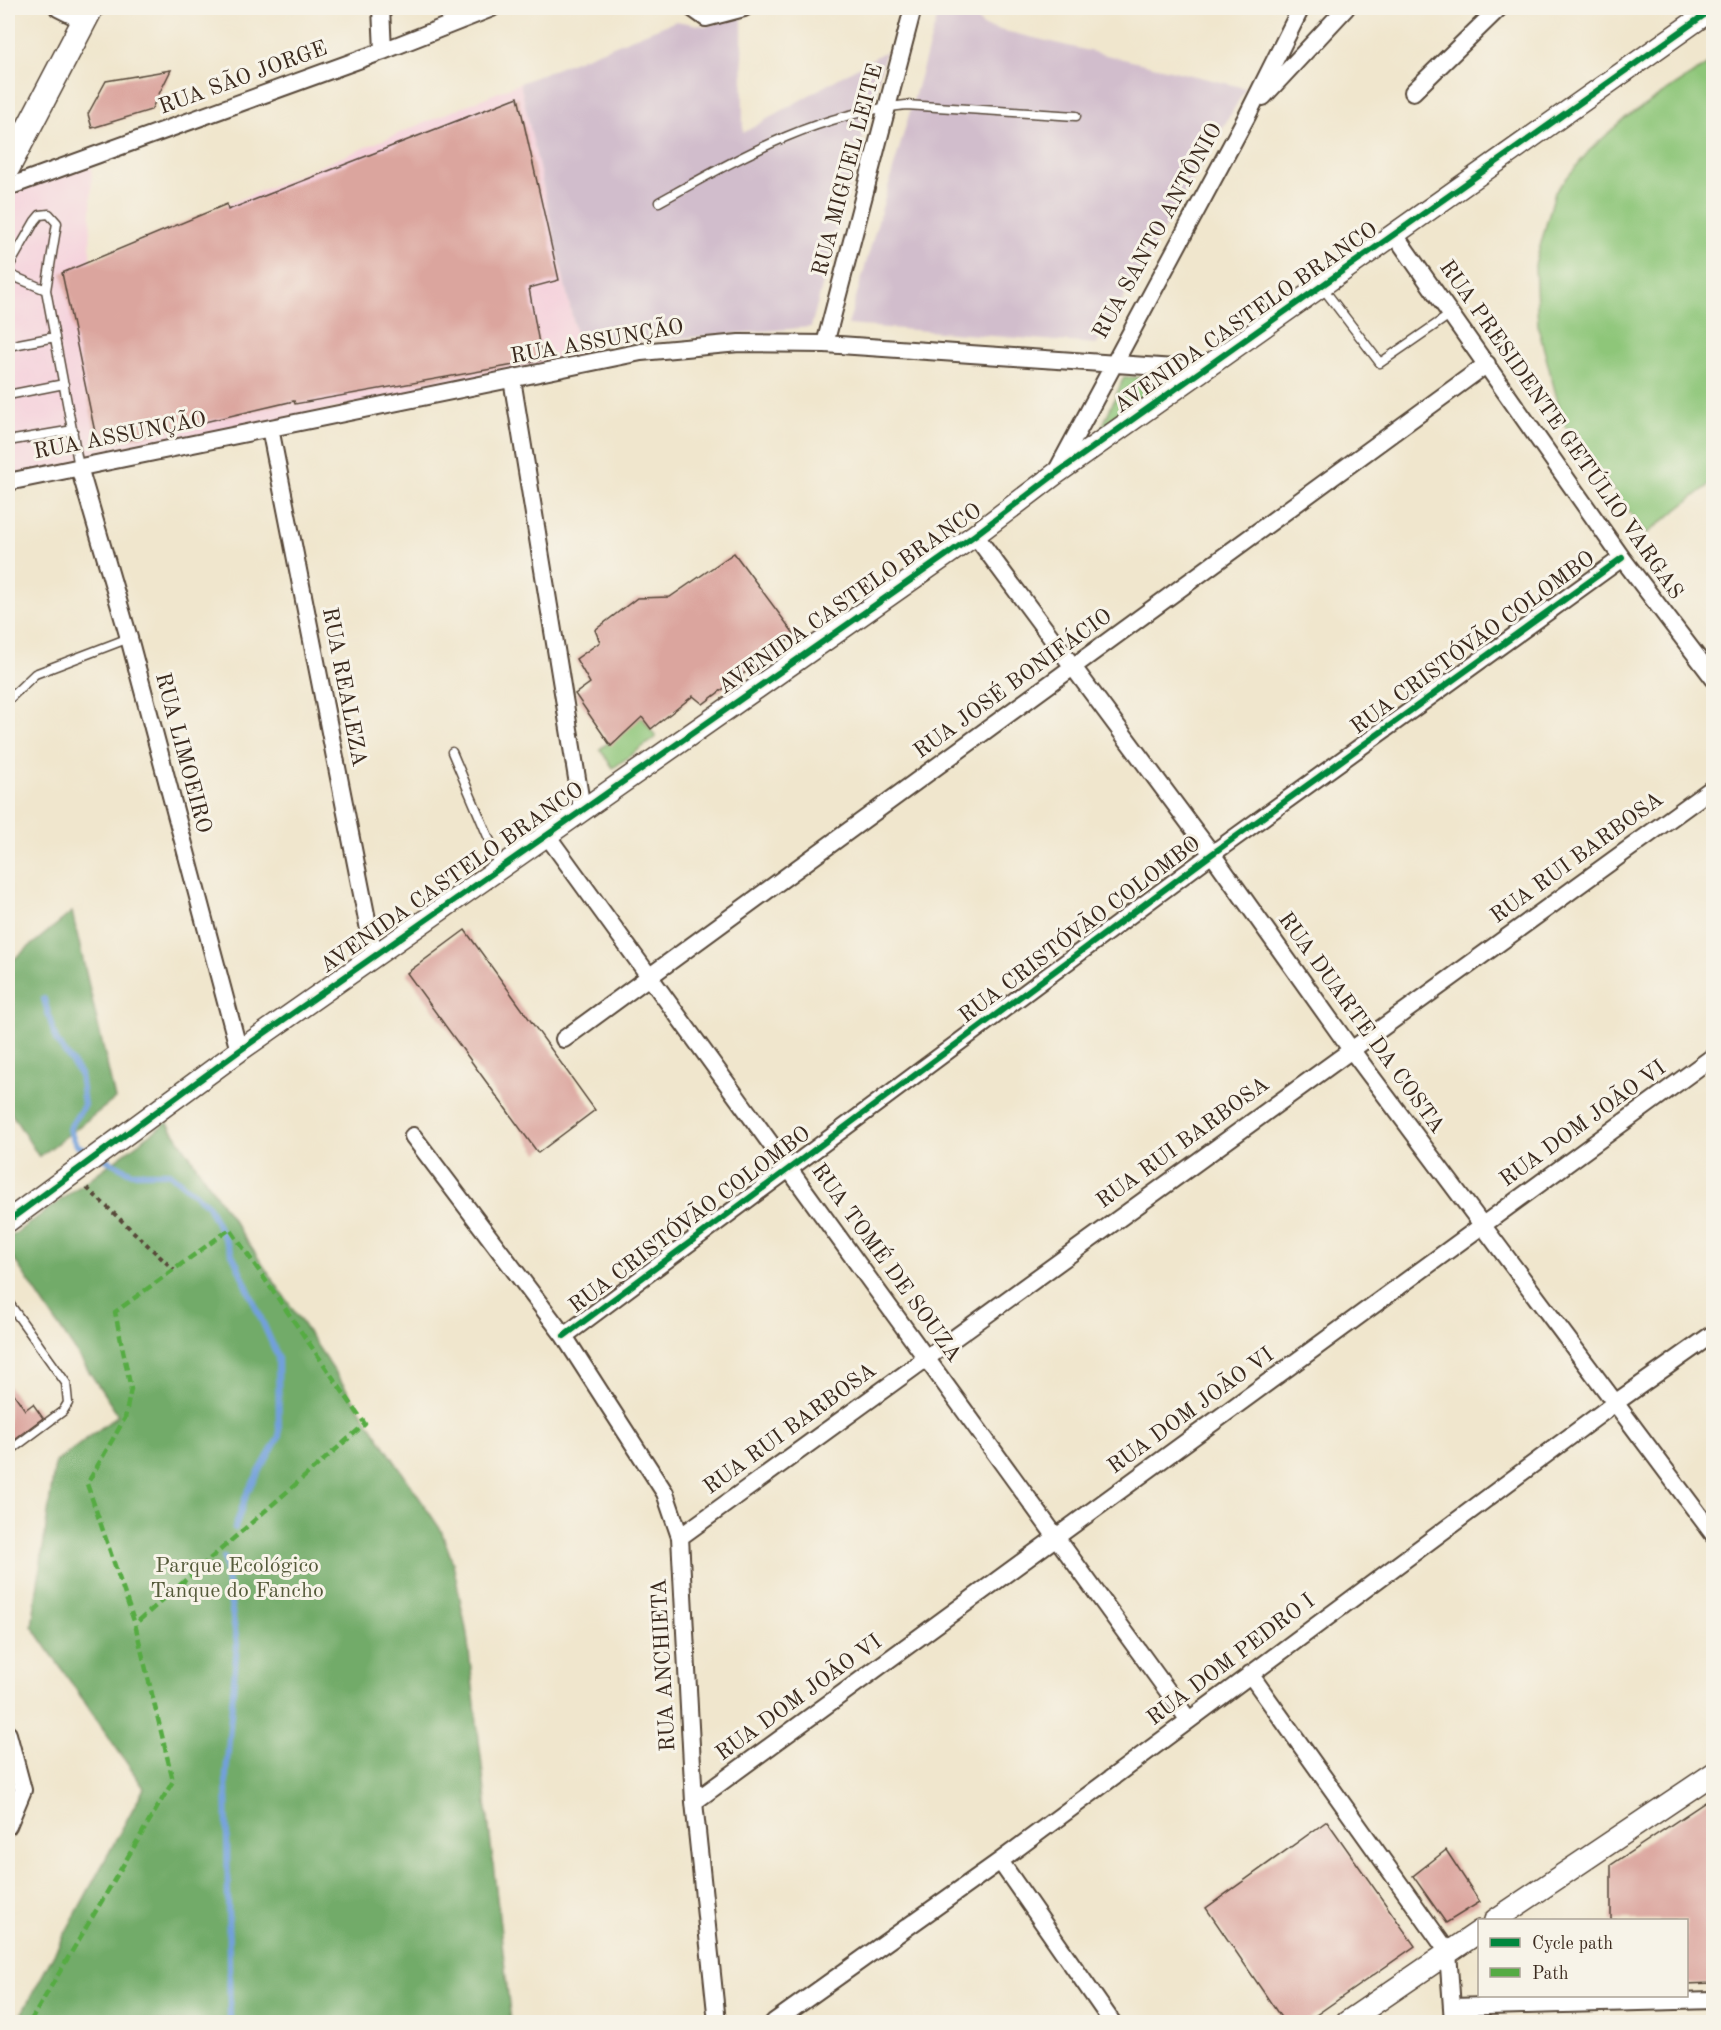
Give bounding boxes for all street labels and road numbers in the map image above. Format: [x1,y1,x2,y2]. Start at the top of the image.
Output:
street label: RUA SÃO JORGE [155,34,330,119]
street label: RUA MIGUEL LEITE [809,62,887,278]
street label: RUA SANTO ANTÔNIO [1087,118,1227,343]
street label: AVENIDA CASTELO BRANCO [1110,218,1382,418]
street label: RUA PRESIDENTE GETÚLIO VARGAS [1435,254,1690,604]
street label: RUA ASSUNÇÃO [508,313,685,368]
street label: RUA ASSUNÇÃO [31,406,208,464]
street label: AVENIDA CASTELO BRANCO [714,499,986,699]
street label: RUA CRISTÓVÃO COLOMBO [1345,544,1599,739]
street label: RUA JOSÉ BONIFÁCIO [908,602,1116,763]
street label: RUA REALEZA [318,605,370,769]
street label: RUA LIMOEIRO [151,670,215,836]
street label: AVENIDA CASTELO BRANCO [316,778,588,978]
street label: RUA RUI BARBOSA [1487,788,1667,928]
street label: RUA CRISTÓVÃO COLOMBO [953,829,1205,1028]
street label: RUA DUARTE DA COSTA [1274,908,1449,1138]
street label: RUA DOM JOÃO VI [1494,1054,1670,1191]
street label: RUA RUI BARBOSA [1093,1073,1273,1213]
street label: RUA CRISTÓVÃO COLOMBO [563,1119,815,1318]
street label: RUA TOMÉ DE SOUZA [807,1158,968,1366]
street label: RUA DOM JOÃO VI [1102,1341,1278,1478]
street label: RUA RUI BARBOSA [700,1359,880,1499]
street label: RUA ANCHIETA [648,1578,680,1752]
street label: RUA DOM PEDRO I [1143,1590,1319,1730]
street label: RUA DOM JOÃO VI [710,1628,886,1765]

